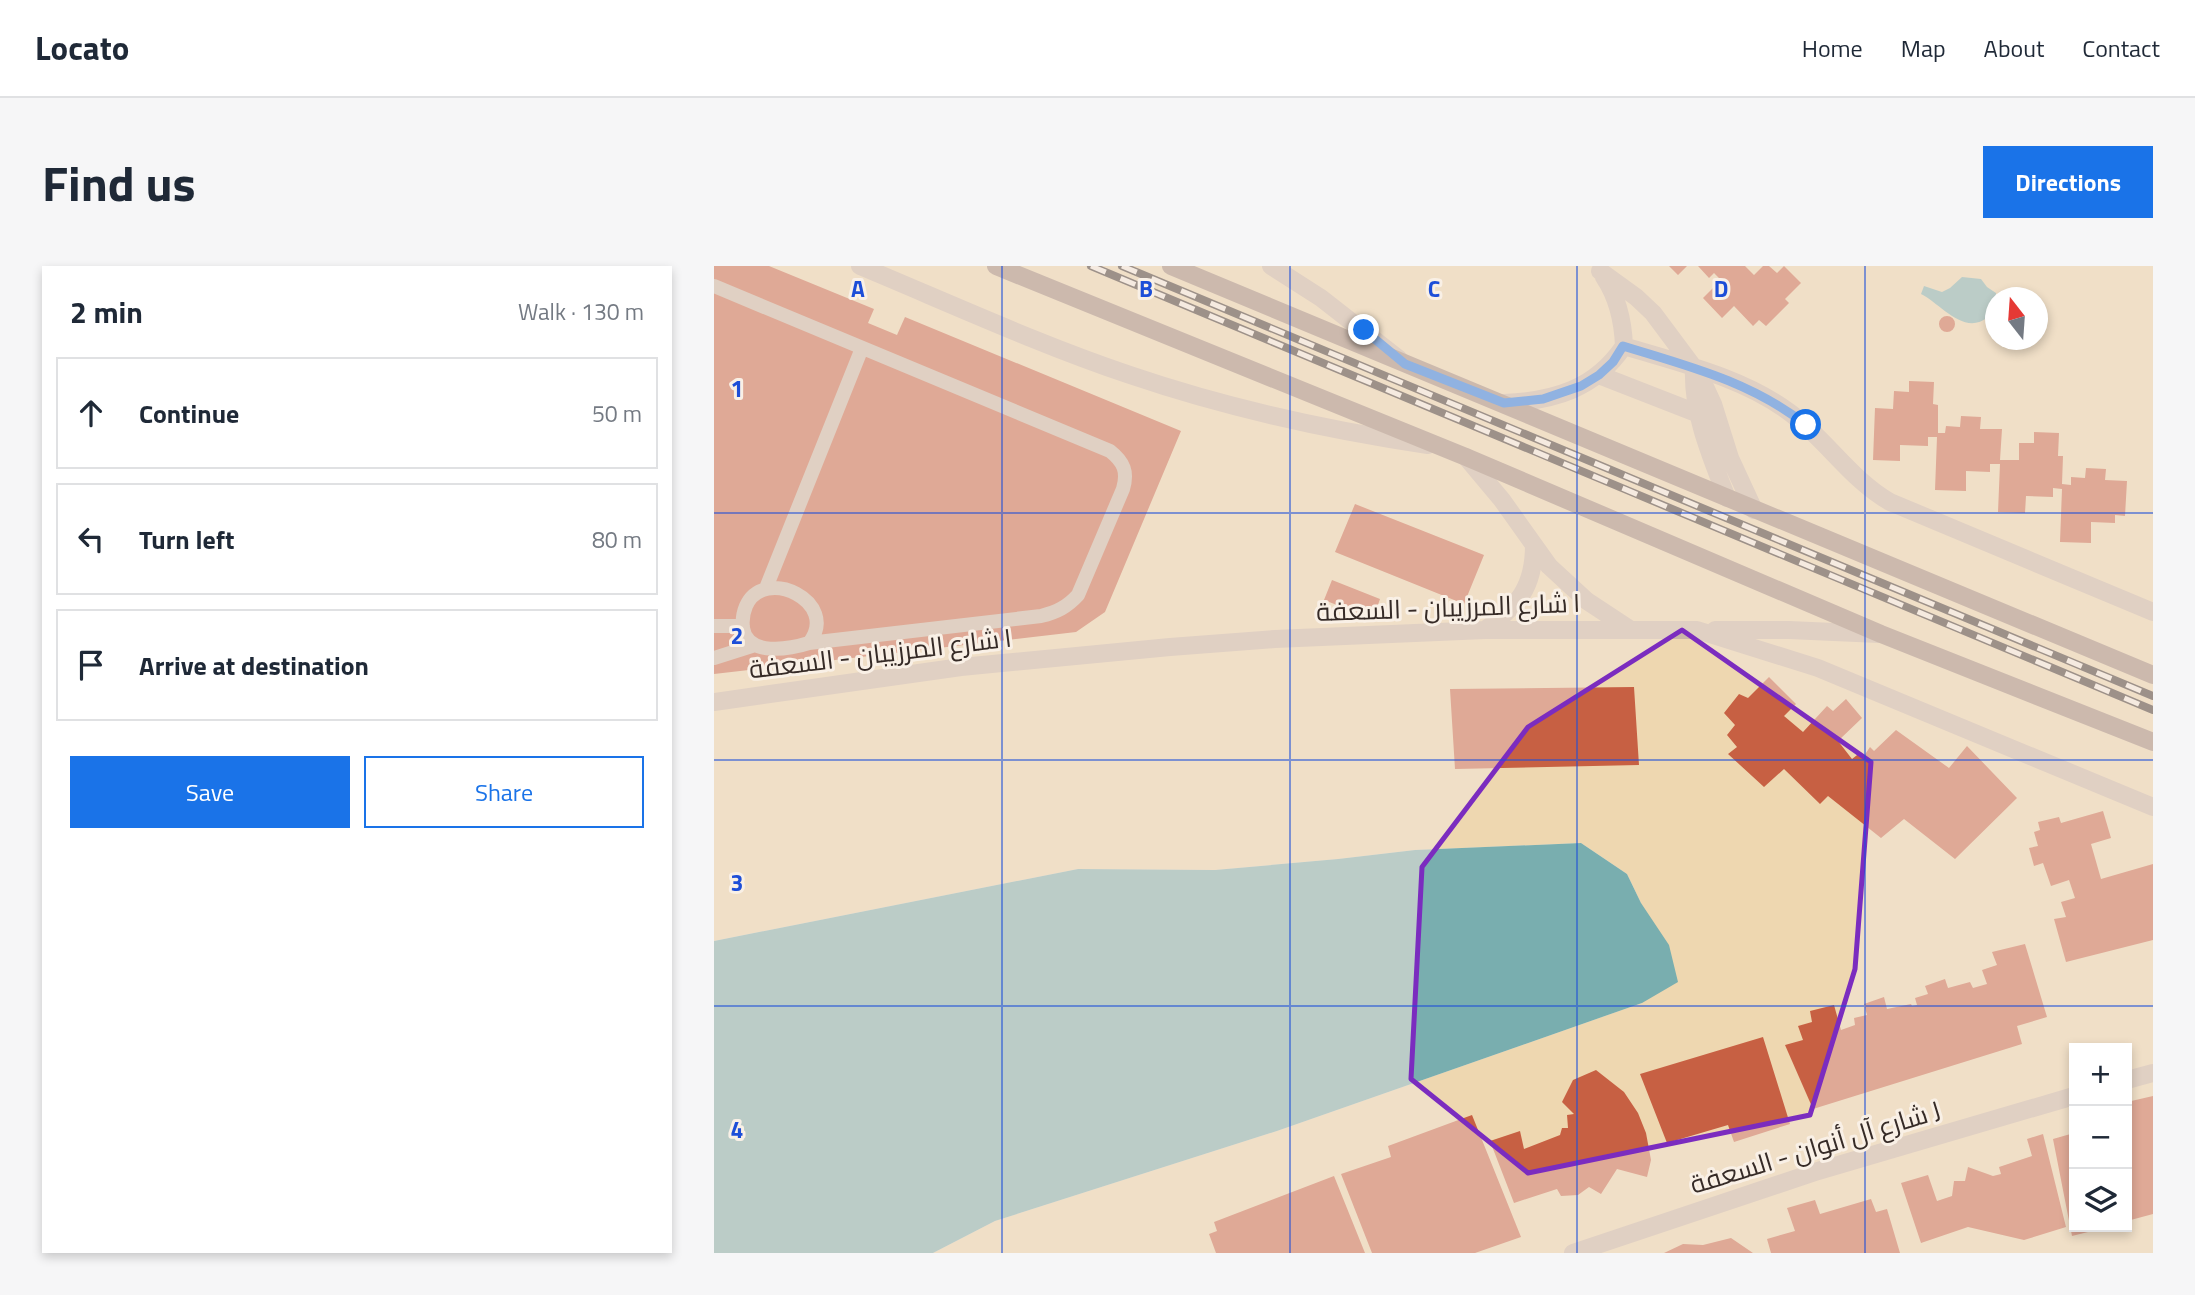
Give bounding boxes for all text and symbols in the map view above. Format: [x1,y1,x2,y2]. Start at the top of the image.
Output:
text: Locato [35,23,129,73]
text: Home [1802,30,1863,66]
text: Map [1901,30,1946,66]
text: About [1984,30,2044,66]
text: Contact [2082,30,2160,66]
text: Find us [42,145,196,220]
button: Directions [1983,146,2153,218]
text: A [851,271,865,306]
text: B [1139,271,1153,306]
text: C [1428,271,1440,306]
text: D [1714,271,1728,306]
north arrow [1985,287,2048,350]
text: 2 min [70,289,143,335]
text: Walk · 130 m [518,294,644,329]
route end [1348,314,1379,345]
text: 1 [731,371,743,406]
icon: ahead [72,394,110,432]
text: Continue [139,394,239,433]
text: 50 m [592,396,642,431]
route start [1790,409,1821,440]
icon: left [72,520,110,558]
text: Turn left [139,520,234,559]
text: 80 m [592,522,642,557]
street label: شارع المرزيبان - السعفة I [1316,583,1580,631]
text: 2 [731,618,743,653]
street label: شارع المرزيبان - السعفة I [747,618,1013,688]
icon: arrive [72,646,110,684]
text: Arrive at destination [139,646,369,685]
button: Save [70,756,350,828]
button: Share [364,756,644,828]
text: 3 [731,865,743,900]
map controls [2069,1043,2132,1232]
button: + [2069,1043,2132,1106]
street label: شارع آل أنوان - السعفة J [1685,1090,1945,1204]
button: − [2069,1106,2132,1169]
text: 4 [731,1112,743,1147]
button: layers [2069,1169,2132,1232]

